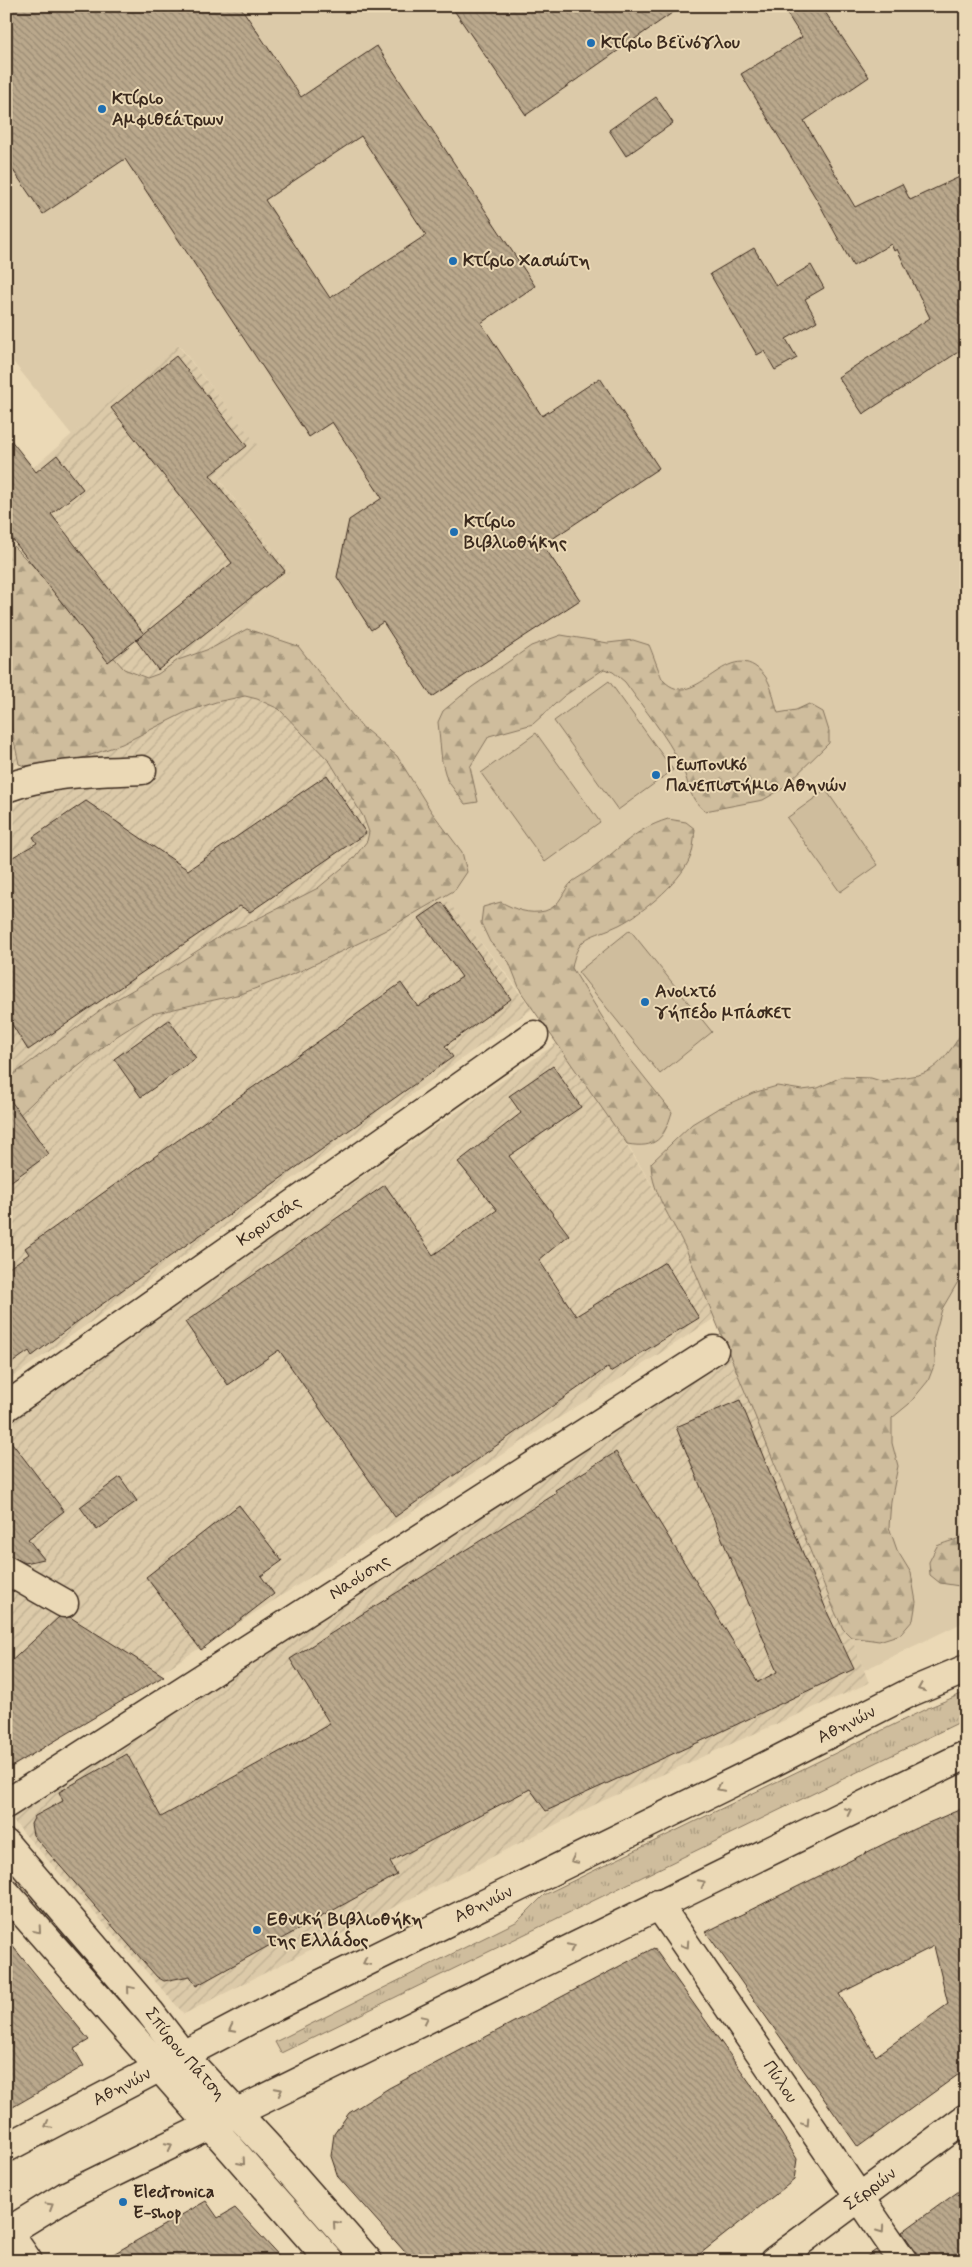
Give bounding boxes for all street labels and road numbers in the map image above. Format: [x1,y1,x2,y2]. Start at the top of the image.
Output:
street label: Κορυτσάς [232,1190,306,1253]
street label: Ναούσης [324,1549,395,1606]
street label: Αθηνών [813,1700,880,1750]
street label: Αθηνών [450,1880,517,1929]
street label: Σπύρου Πάτση [139,2003,231,2106]
street label: Πύλου [757,2056,803,2108]
street label: Αθηνών [89,2062,155,2112]
street label: Σερρών [839,2162,901,2217]

